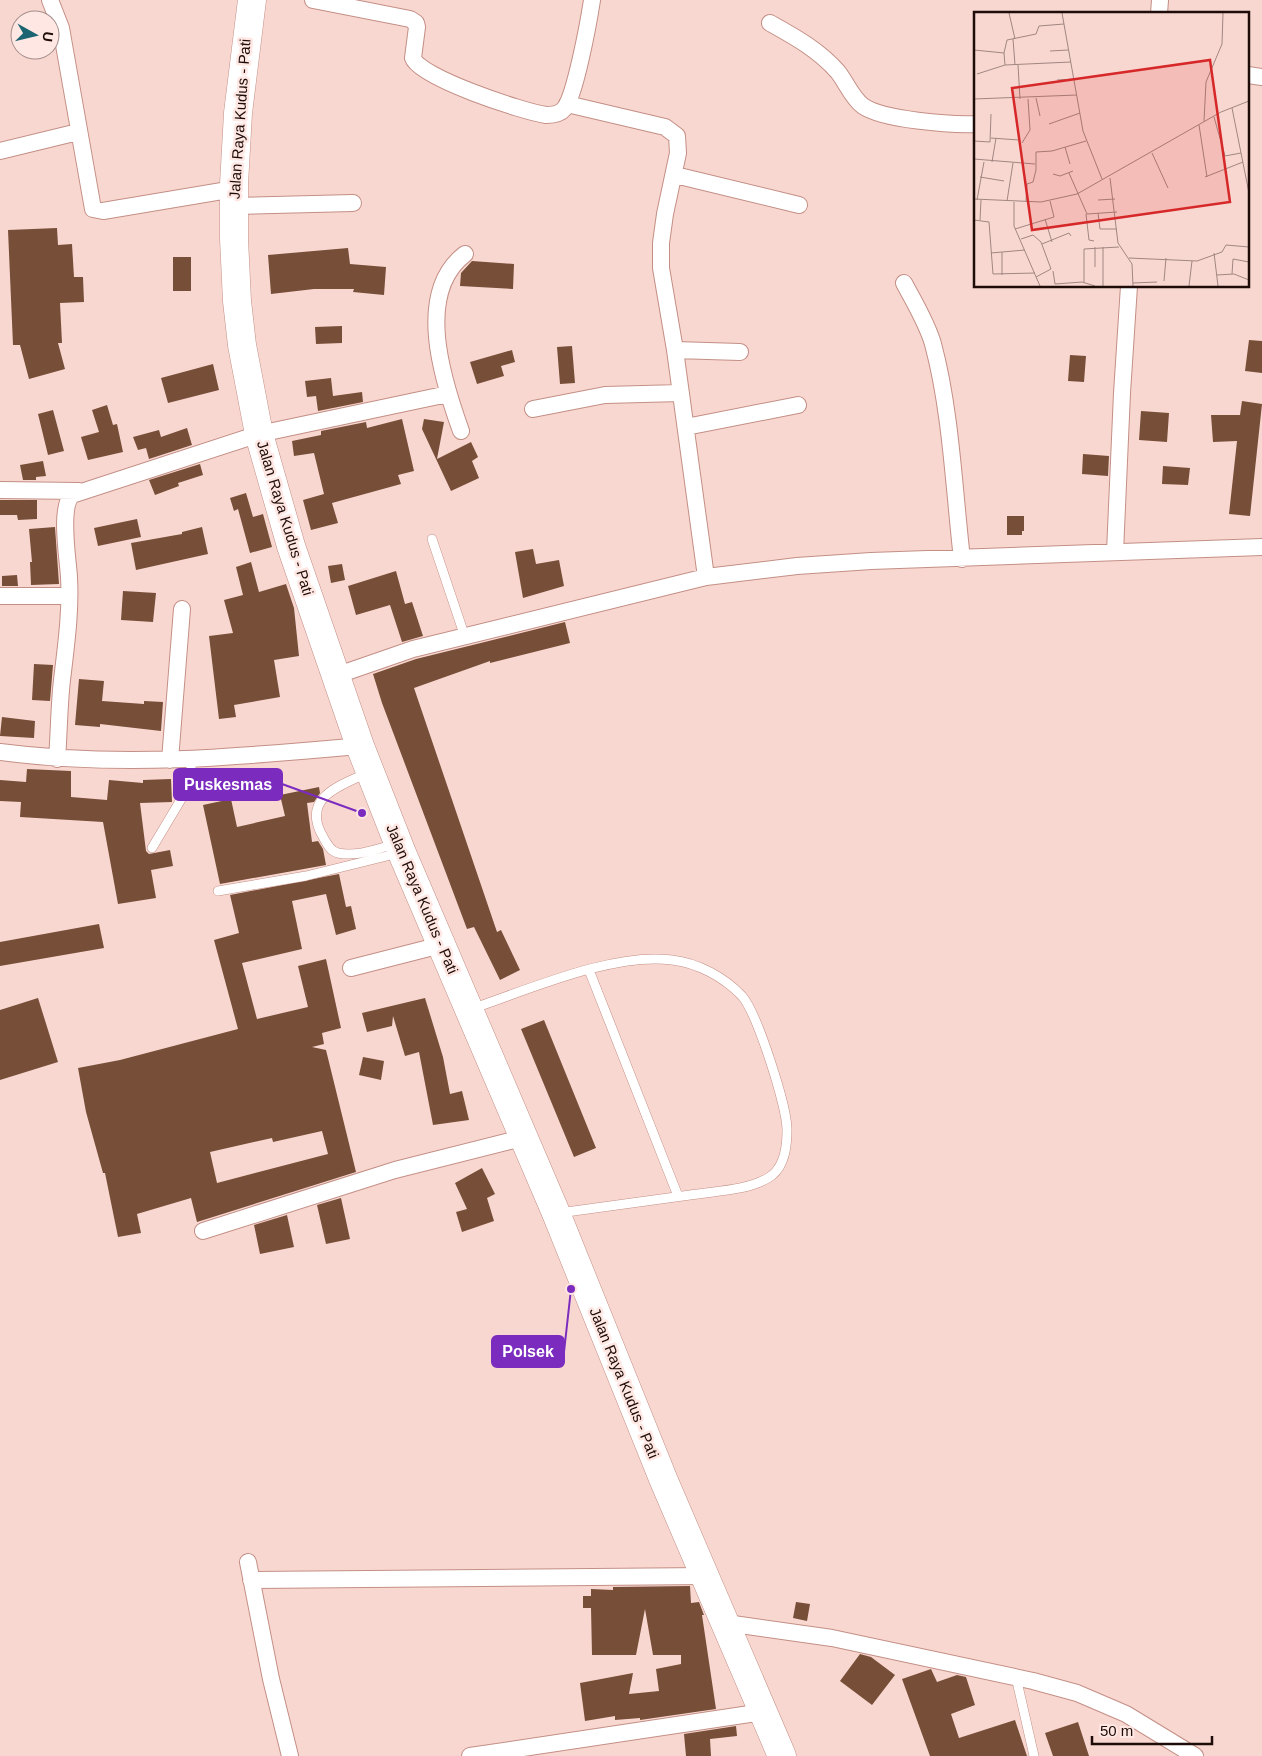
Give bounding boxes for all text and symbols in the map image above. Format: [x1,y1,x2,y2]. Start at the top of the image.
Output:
north arrow [10,10,60,60]
inset map [974,12,1250,288]
text: U [39,31,57,43]
street label: Jalan Raya Kudus - Pati [225,38,254,200]
street label: Jalan Raya Kudus - Pati [254,438,317,597]
callout: Puskesmas [174,769,282,800]
text: Puskesmas [184,776,272,793]
street label: Jalan Raya Kudus - Pati [383,821,462,976]
street label: Jalan Raya Kudus - Pati [586,1305,662,1461]
callout: Polsek [492,1336,564,1367]
text: Polsek [502,1343,554,1360]
scale bar [1092,1714,1212,1746]
text: 50 m [1100,1722,1133,1739]

